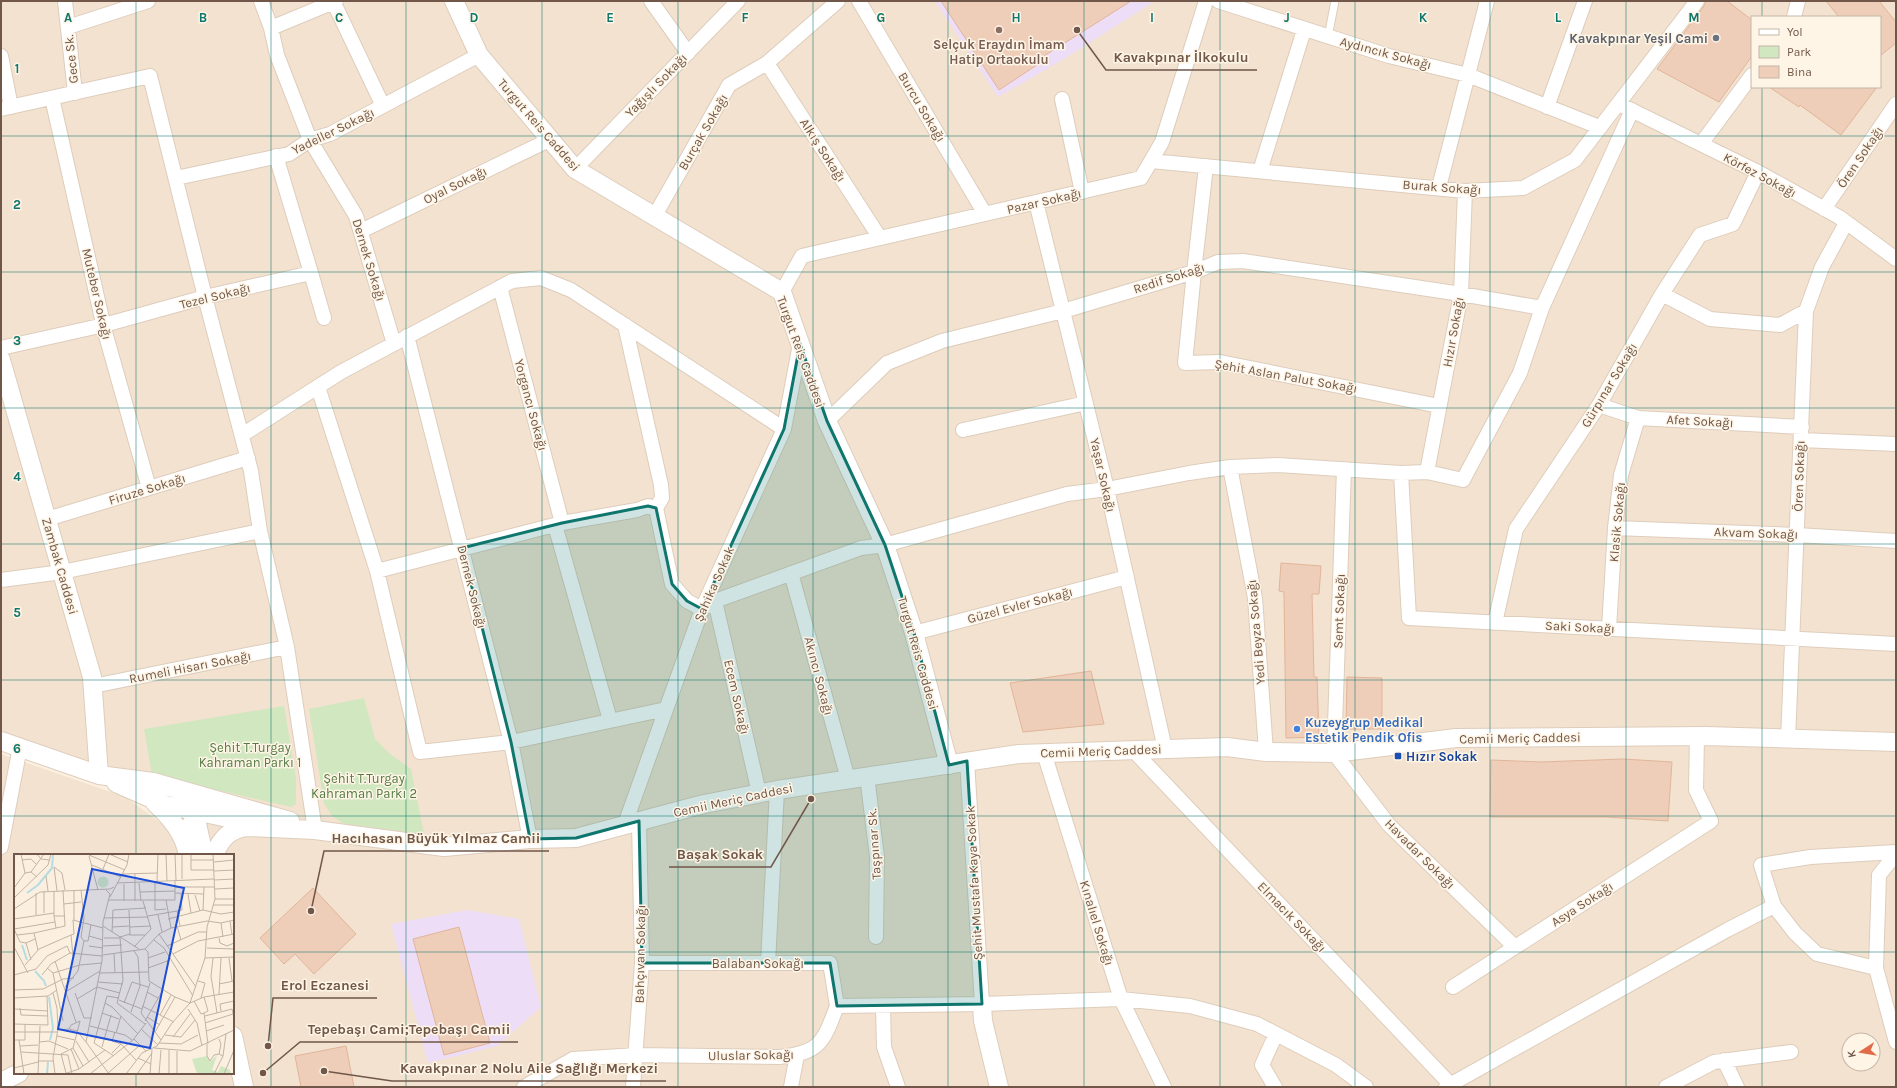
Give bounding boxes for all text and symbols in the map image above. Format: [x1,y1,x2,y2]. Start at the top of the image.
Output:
text: A [64,10,72,25]
text: B [199,10,207,25]
text: C [335,10,343,25]
text: D [470,10,479,25]
text: E [606,10,614,25]
text: F [741,10,749,25]
text: G [877,10,885,25]
text: H [1011,10,1021,25]
text: I [1150,10,1154,25]
text: J [1284,10,1290,25]
text: K [1419,10,1428,25]
text: L [1555,10,1562,25]
text: M [1688,10,1700,25]
legend [1751,16,1881,88]
marker: Selçuk Eraydın İmam Hatip Ortaokulu [994,25,1004,35]
text: Yol [1787,25,1803,39]
place label: Kavakpınar Yeşil Cami [1569,31,1708,46]
marker: Kavakpınar Yeşil Cami [1711,33,1721,43]
street label: Gece Sk. [61,34,81,84]
street label: Aydıncık Sokağı [1339,34,1433,72]
place label: Selçuk Eraydın İmam Hatip Ortaokulu [933,36,1065,67]
callout: Kavakpınar İlkokulu [1106,44,1257,70]
text: Park [1787,45,1812,59]
text: Kavakpınar İlkokulu [1114,49,1249,66]
street label: Yağışlı Sokağı [622,50,690,120]
text: 1 [15,61,19,76]
text: Bina [1787,65,1812,79]
street label: Burcu Sokağı [895,69,949,145]
street label: Turgut Reis Caddesi [495,76,583,174]
street label: Burçak Sokağı [675,91,731,173]
street label: Yadeller Sokağı [289,104,377,158]
street label: Alkış Sokağı [797,115,849,185]
street label: Ören Sokağı [1833,123,1886,191]
street label: Körfez Sokağı [1721,149,1799,201]
street label: Oyal Sokağı [421,163,489,207]
street label: Burak Sokağı [1402,177,1482,197]
street label: Pazar Sokağı [1005,185,1083,217]
text: 2 [13,197,21,212]
street label: Dernek Sokağı [349,217,389,303]
street label: Muteber Sokağı [79,247,115,341]
street label: Redif Sokağı [1131,259,1207,297]
street label: Tezel Sokağı [178,280,252,312]
street label: Turgut Reis Caddesi [774,294,828,410]
street label: Hızır Sokağı [1439,296,1467,368]
text: 3 [13,333,21,348]
street label: Gürpınar Sokağı [1578,340,1640,430]
street label: Şehit Aslan Palut Sokağı [1213,356,1359,396]
street label: Yorgancı Sokağı [512,357,550,453]
street label: Afet Sokağı [1666,412,1734,430]
street label: Yaşar Sokağı [1087,436,1119,514]
street label: Ören Sokağı [1789,440,1808,512]
text: 4 [13,469,21,484]
street label: Firuze Sokağı [107,470,187,508]
street label: Klasik Sokağı [1606,481,1628,563]
street label: Zambak Caddesi [39,516,81,616]
street label: Akvam Sokağı [1714,524,1798,542]
street label: Dernek Sokağı [454,544,490,630]
street label: Şahika Sokak [691,544,737,624]
street label: Semt Sokağı [1330,573,1348,649]
street label: Yedi Beyza Sokağı [1244,579,1268,685]
street label: Güzel Evler Sokağı [966,584,1074,626]
street label: Turgut Reis Caddesi [895,594,941,712]
text: 5 [13,605,21,620]
street label: Saki Sokağı [1545,618,1615,636]
street label: Akıncı Sokağı [801,635,837,717]
street label: Rumeli Hisarı Sokağı [128,648,252,686]
street label: Ecem Sokağı [721,658,753,736]
place label: Kuzeygrup Medikal Estetik Pendik Ofis [1305,715,1423,745]
marker: Kuzeygrup Medikal Estetik Pendik Ofis [1292,724,1302,734]
street label: Cemii Meriç Caddesi [1459,729,1581,747]
park label: Şehit T.Turgay Kahraman Parkı 1 [199,740,301,770]
text: 6 [13,741,21,756]
street label: Cemii Meriç Caddesi [1040,741,1162,761]
place label: Hızır Sokak [1406,749,1477,764]
marker: Hızır Sokak [1393,751,1403,761]
park label: Şehit T.Turgay Kahraman Parkı 2 [311,771,417,801]
street label: Cemii Meriç Caddesi [672,780,794,820]
street label: Şehit Mustafa Kaya Sokak [962,805,986,961]
street label: Taşpınar Sk. [864,808,884,880]
street label: Havadar Sokağı [1382,816,1458,892]
callout: Hacıhasan Büyük Yılmaz Camii [324,825,549,851]
text: Hacıhasan Büyük Yılmaz Camii [332,830,540,847]
callout: Başak Sokak [669,841,771,867]
text: Başak Sokak [677,846,764,863]
inset map [14,854,234,1074]
street label: Asya Sokağı [1548,878,1616,930]
street label: Kınalıel Sokağı [1077,879,1117,967]
street label: Elmacık Sokağı [1255,879,1329,955]
street label: Bahçıvan Sokağı [632,904,648,1004]
street label: Balaban Sokağı [712,956,804,971]
callout: Erol Eczanesi [273,972,377,998]
text: Erol Eczanesi [281,977,369,994]
callout: Tepebaşı Cami;Tepebaşı Camii [300,1016,518,1042]
text: Tepebaşı Cami;Tepebaşı Camii [308,1021,510,1038]
north arrow [1841,1032,1881,1072]
street label: Uluslar Sokağı [708,1047,794,1063]
text: K [1844,1048,1859,1059]
callout: Kavakpınar 2 Nolu Aile Sağlığı Merkezi [392,1055,666,1081]
text: Kavakpınar 2 Nolu Aile Sağlığı Merkezi [400,1060,658,1077]

